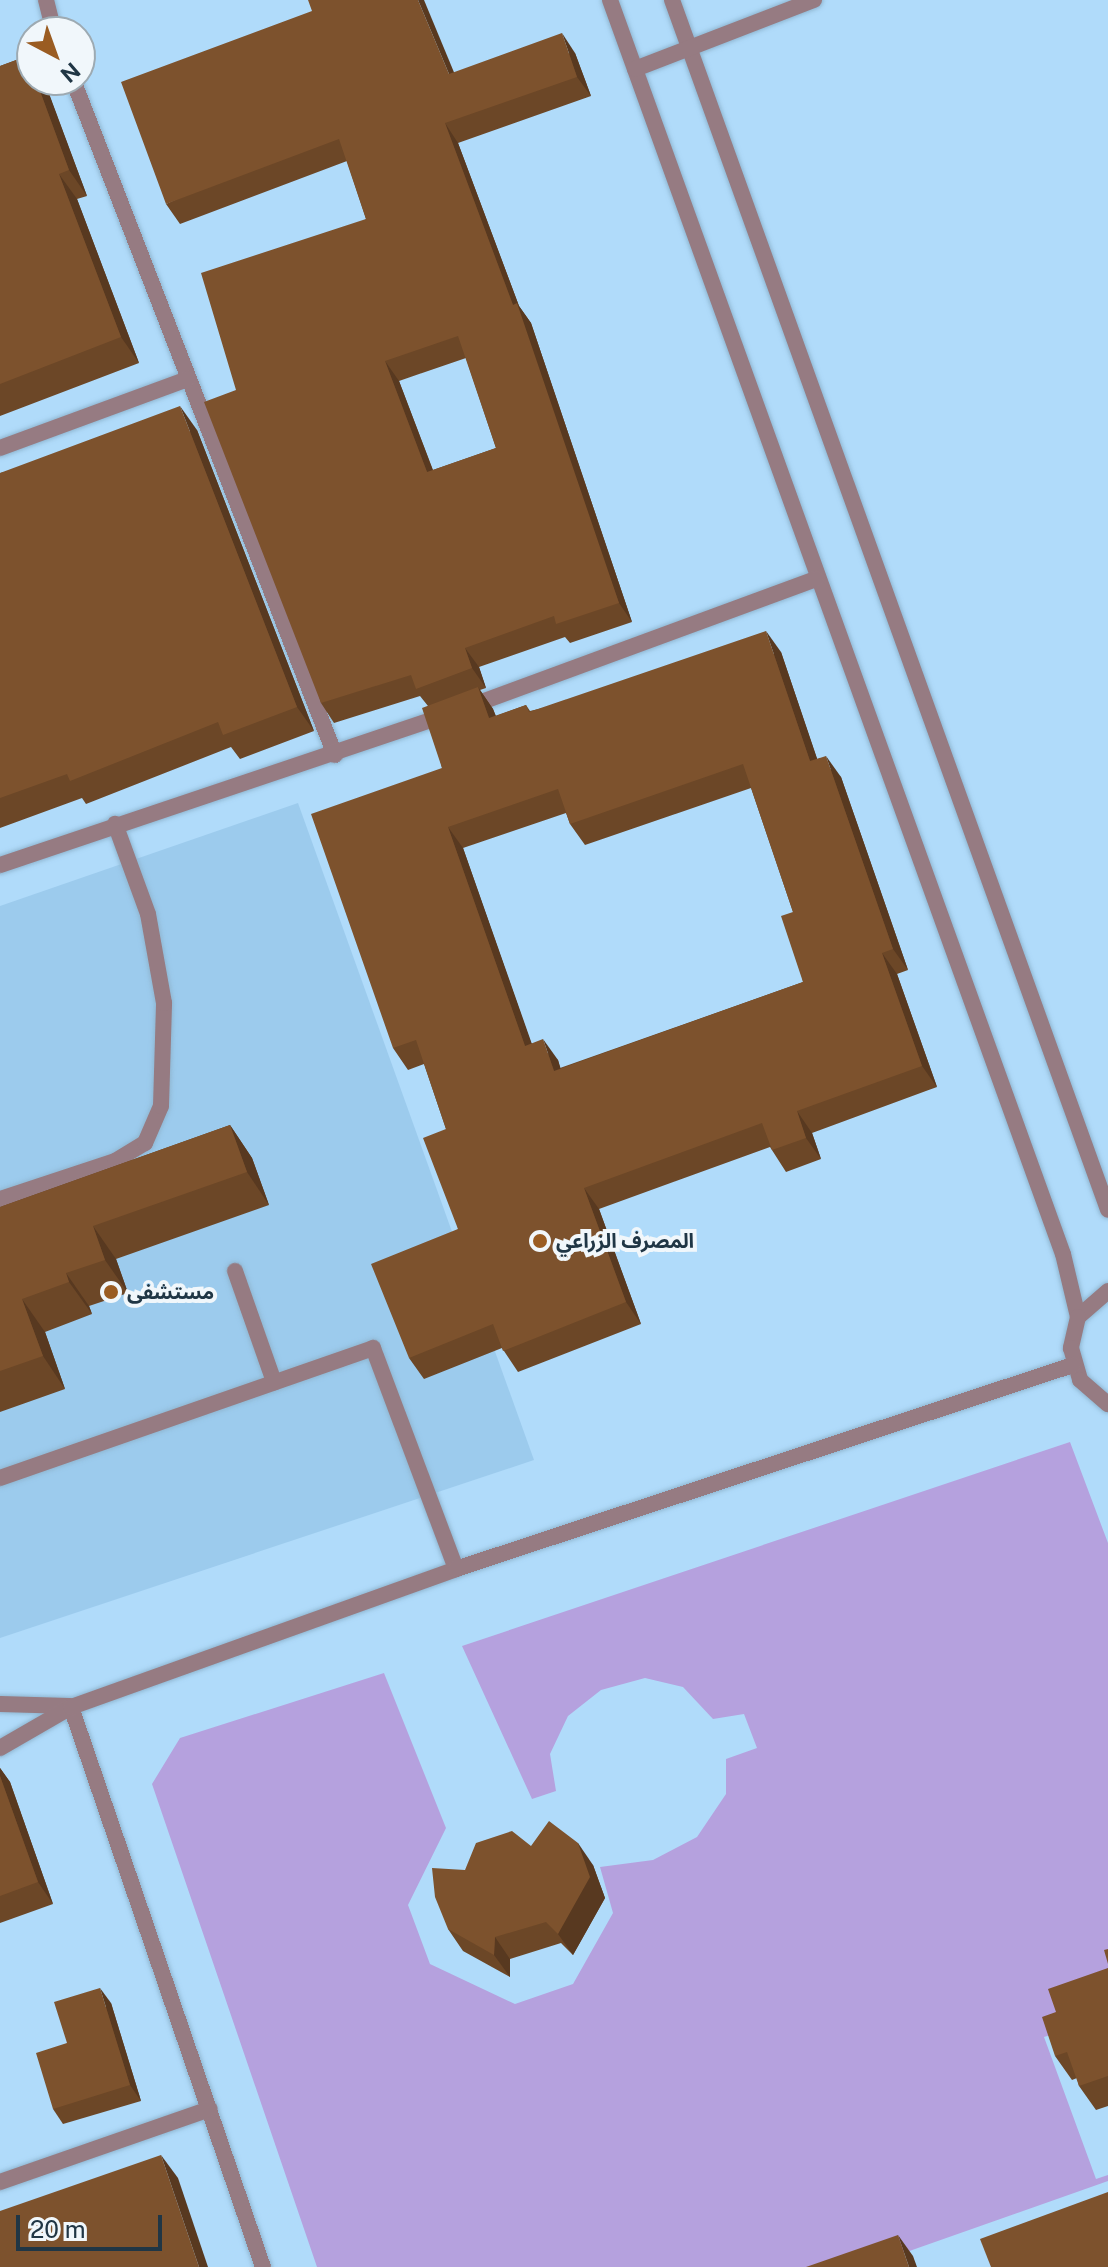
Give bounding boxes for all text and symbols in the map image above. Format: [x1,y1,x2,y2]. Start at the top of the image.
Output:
north arrow [16,16,96,96]
text: N [55,57,85,88]
place label: المصرف الزراعي [556,1229,694,1253]
marker: المصرف الزراعي [531,1232,549,1250]
place label: مستشفى [127,1280,214,1304]
marker: مستشفى [102,1283,120,1301]
scale bar [20,2199,166,2249]
text: 20 m [30,2215,86,2243]

